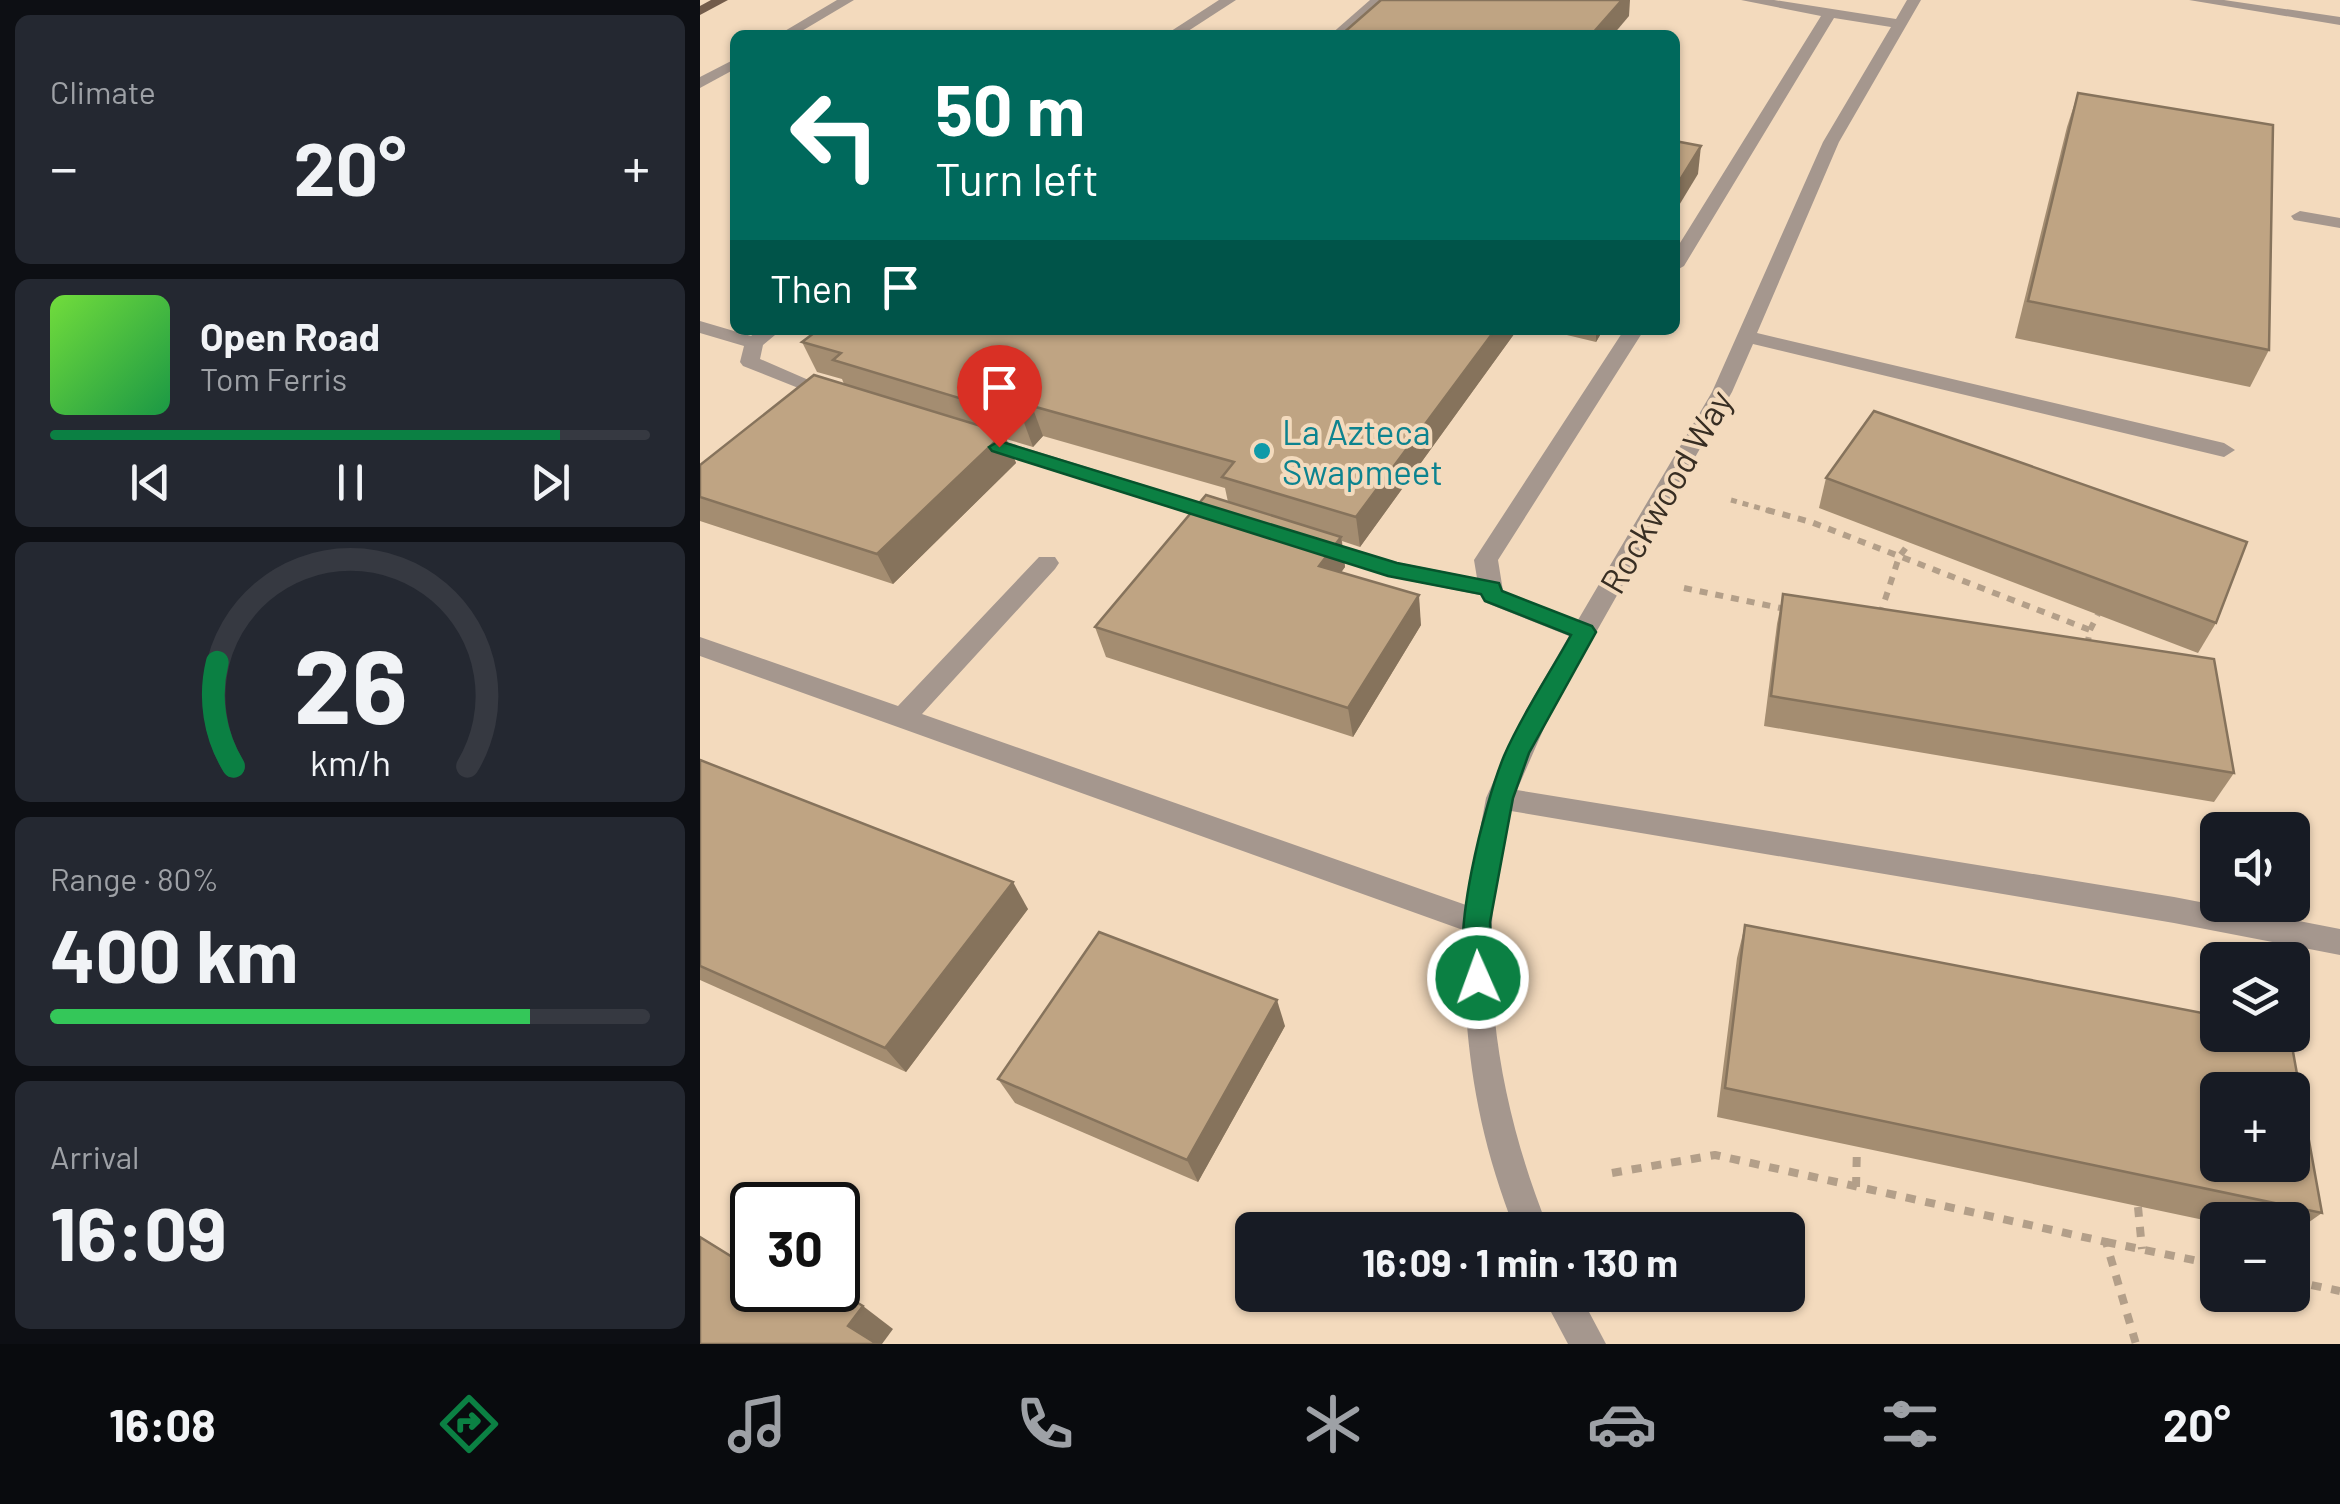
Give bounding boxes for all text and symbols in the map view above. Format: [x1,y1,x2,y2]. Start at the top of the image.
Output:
text: 50 m [935,66,1085,150]
icon: left [770,70,900,200]
text: Climate [50,72,156,110]
text: 20° [294,121,406,211]
text: − [50,133,78,199]
text: + [622,133,650,199]
text: Turn left [935,151,1099,205]
icon: arrive [873,260,928,315]
text: Then [770,265,853,311]
text: Open Road [200,313,380,359]
pin [957,345,1042,448]
text: Tom Ferris [200,359,347,397]
icon: arrive [972,360,1027,415]
street label: Rockwood Way [1590,382,1740,600]
place label: La Azteca Swapmeet [1282,410,1443,492]
marker: La Azteca Swapmeet [1251,440,1273,462]
icon: previous [123,455,178,510]
icon: pause [323,455,378,510]
icon: next [523,455,578,510]
text: 26 [293,620,407,745]
text: km/h [310,740,390,783]
map controls [2200,812,2310,1312]
button: sound [2200,812,2310,922]
text: Range · 80% [50,859,219,897]
text: 400 km [50,908,298,998]
position arrow [1426,926,1530,1030]
button: layers [2200,942,2310,1052]
button: + [2200,1072,2310,1182]
text: Arrival [50,1137,139,1175]
speed limit sign: 30 [730,1182,860,1312]
text: 16:09 [50,1186,227,1276]
button: − [2200,1202,2310,1312]
text: 16:09 · 1 min · 130 m [1362,1239,1678,1285]
icon: directions [434,1389,504,1459]
icon: music [722,1389,792,1459]
icon: phone [1010,1389,1080,1459]
icon: climate [1298,1389,1368,1459]
icon: car [1587,1389,1657,1459]
icon: filters [1875,1389,1945,1459]
text: 16:08 [109,1397,216,1451]
text: 20° [2163,1397,2231,1451]

